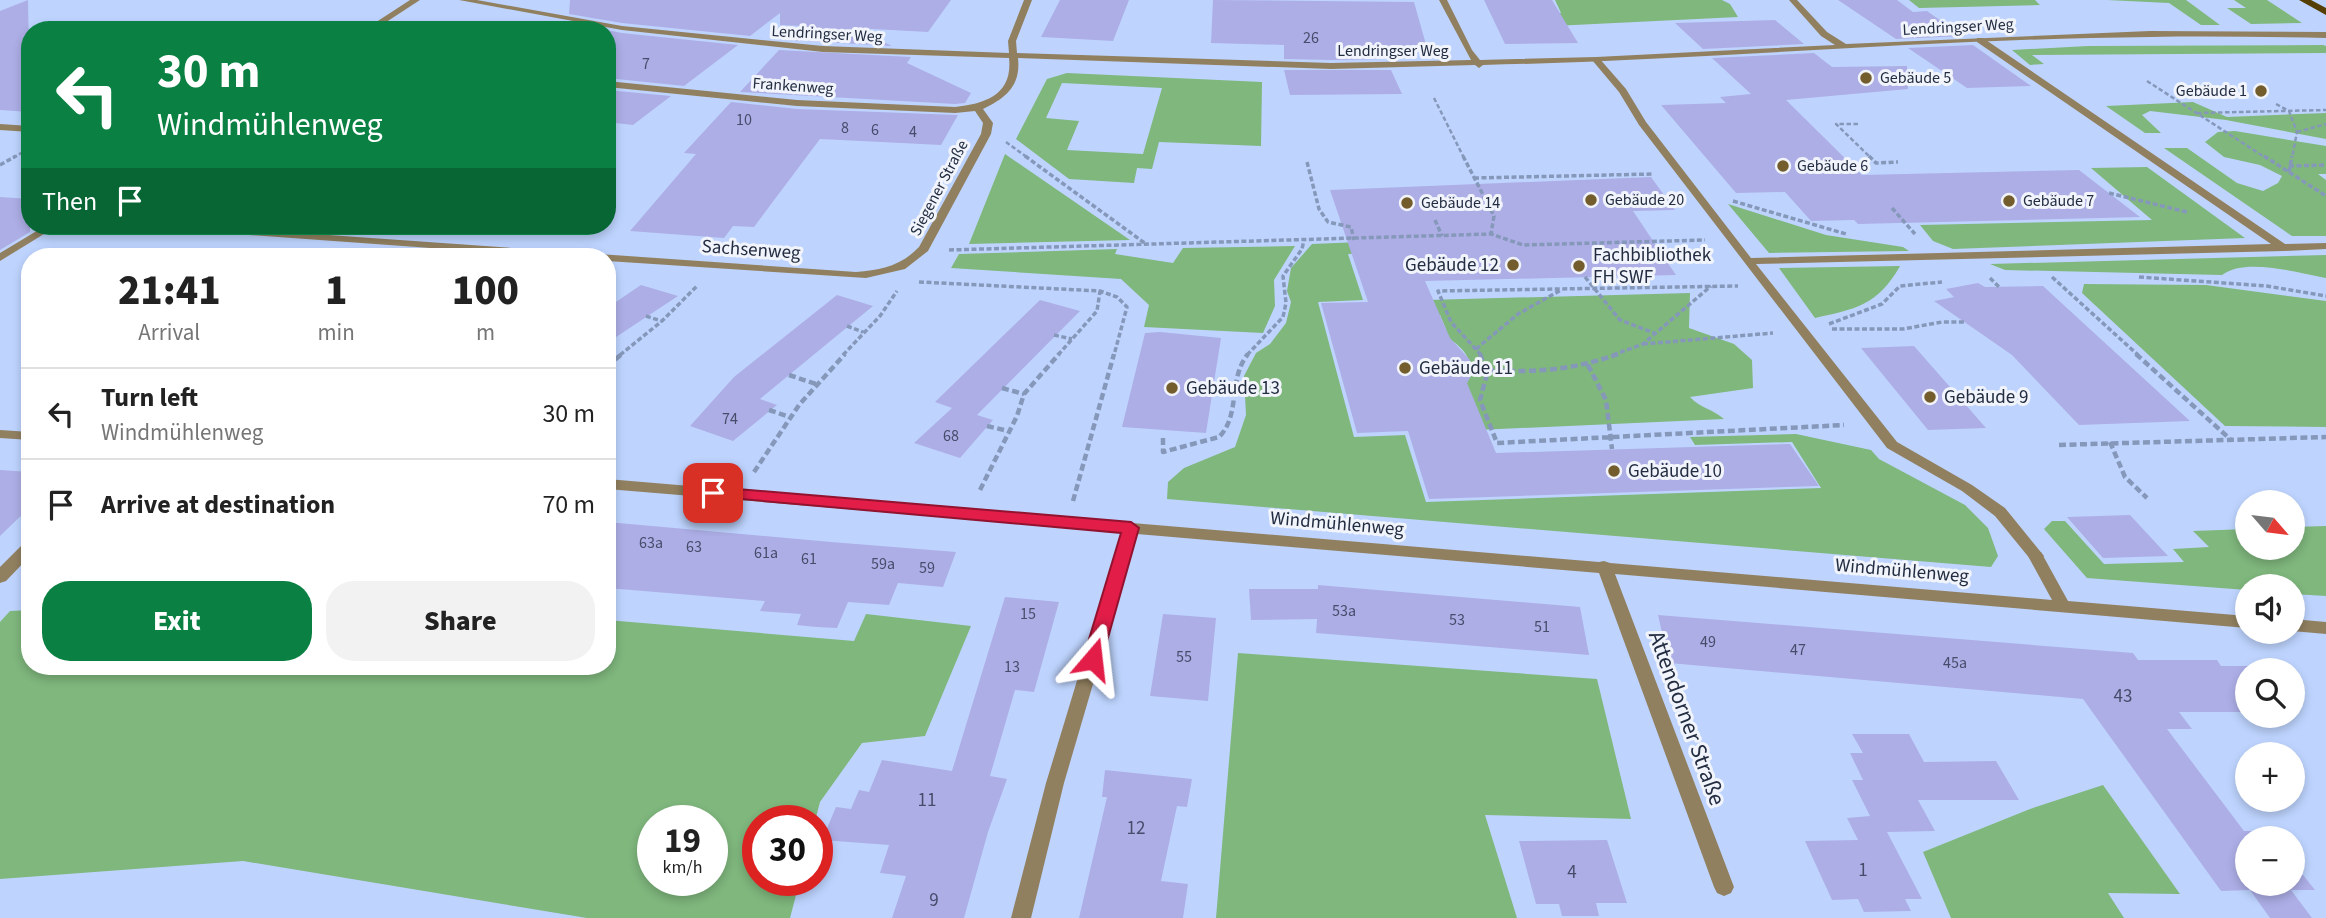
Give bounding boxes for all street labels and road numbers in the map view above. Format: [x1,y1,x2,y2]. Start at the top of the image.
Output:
street label: Lendringser Weg [1902,13,2014,41]
street label: Lendringser Weg [771,20,883,48]
street label: Lendringser Weg [1337,40,1449,62]
street label: Frankenweg [752,72,834,100]
street label: Siegener Straße [905,136,973,240]
street label: Sachsenweg [701,233,802,267]
street label: Windmühlenweg [1269,505,1405,543]
street label: Windmühlenweg [1834,552,1970,590]
street label: Attendorner Straße [1640,626,1734,810]

